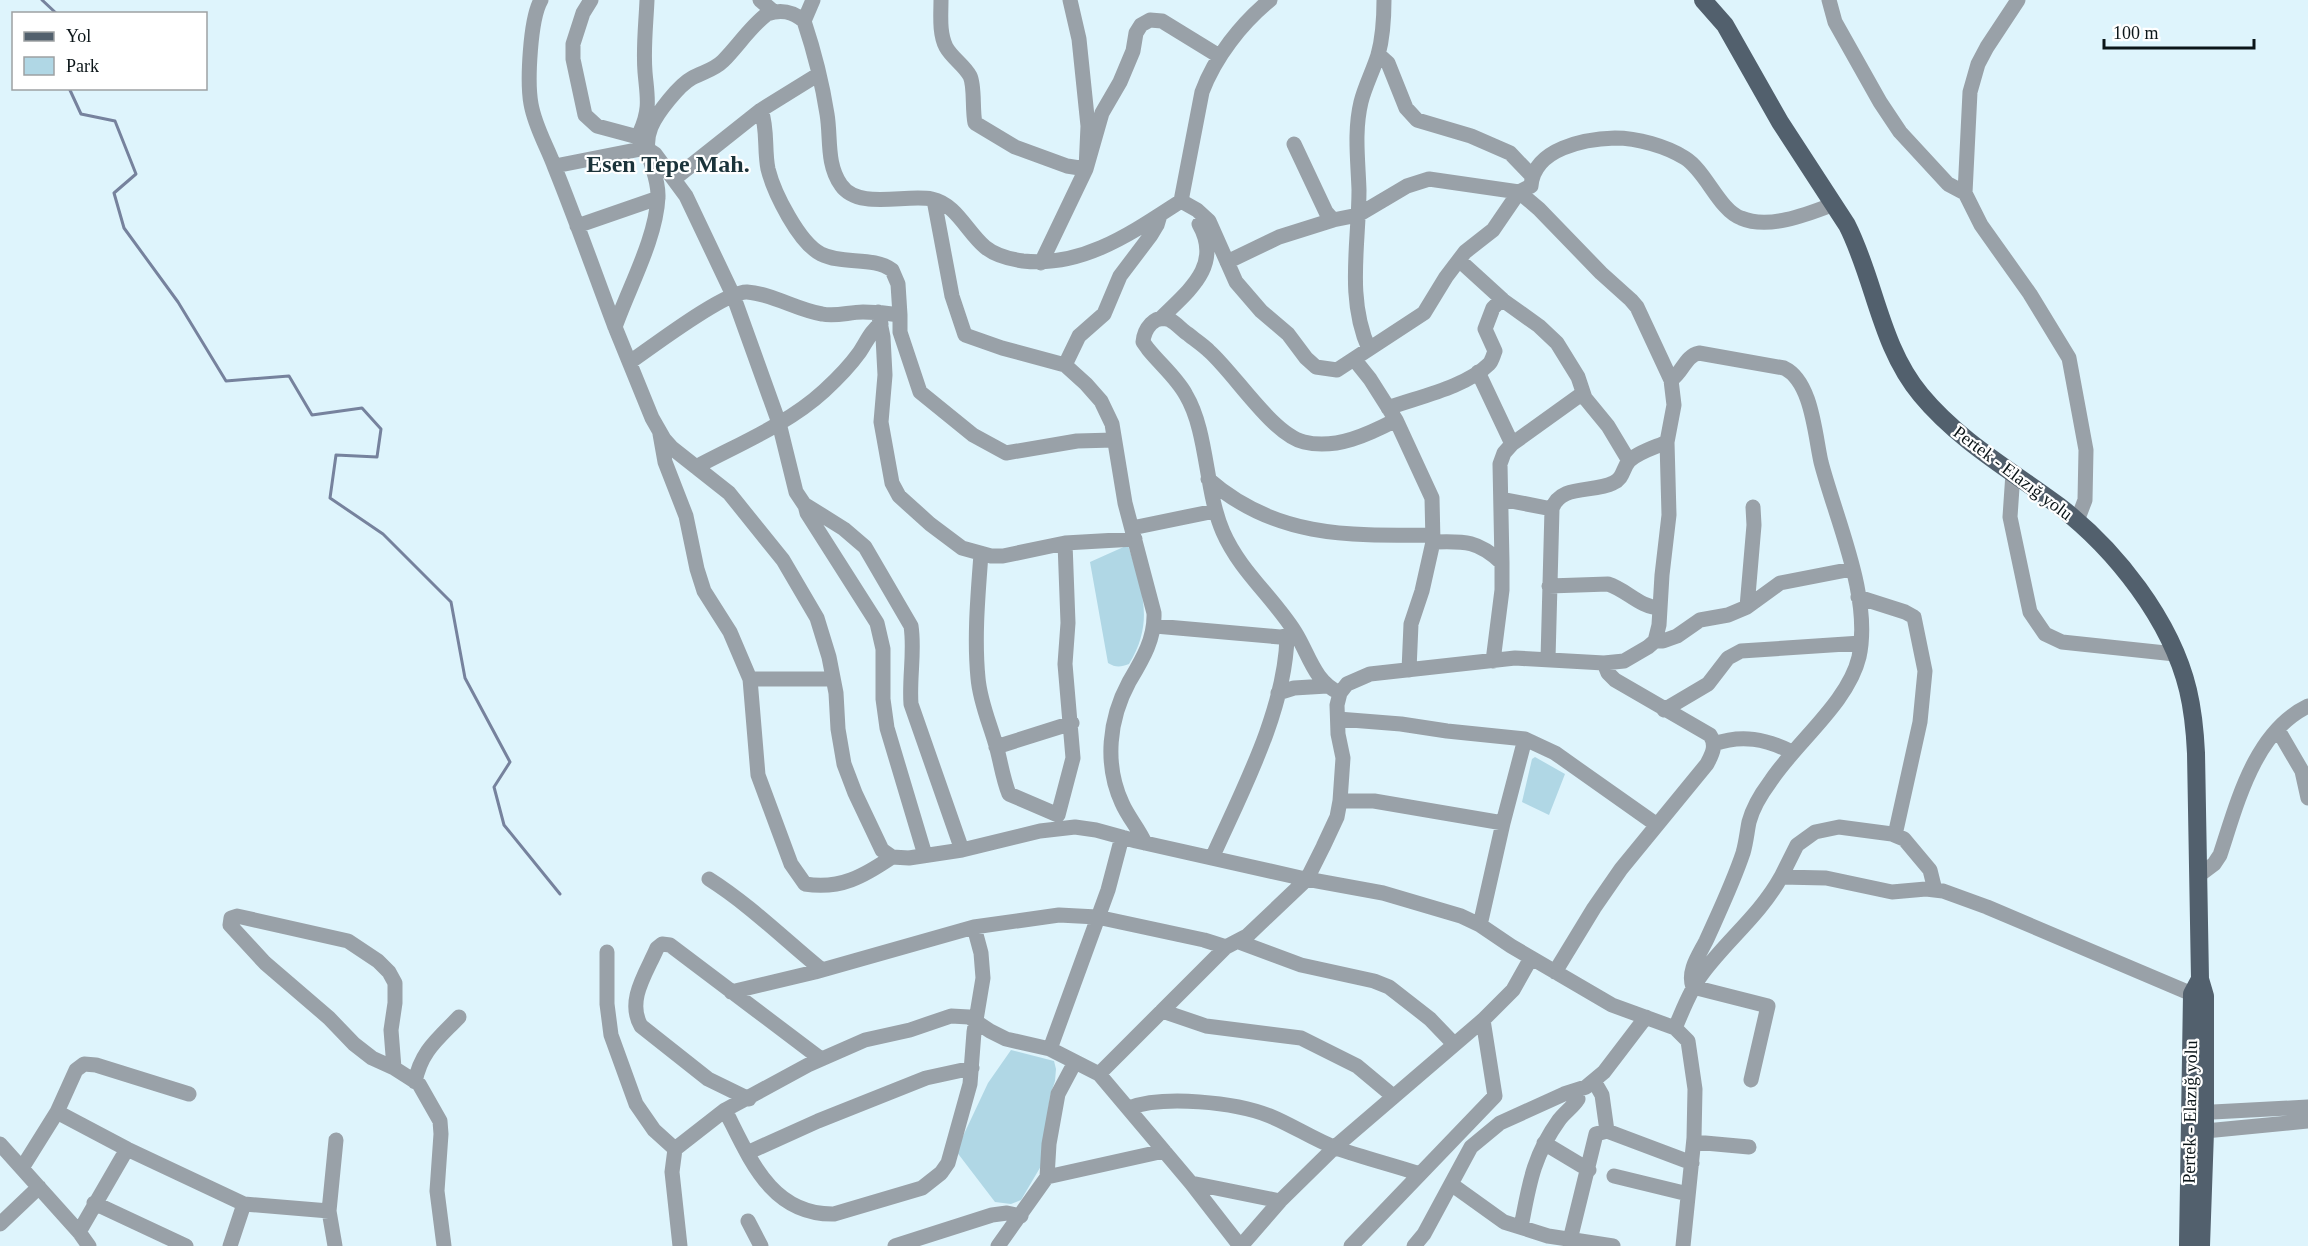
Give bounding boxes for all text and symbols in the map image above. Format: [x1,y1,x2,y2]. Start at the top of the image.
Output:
legend [12,12,207,90]
scale bar [2104,12,2254,50]
text: 100 m [2113,23,2159,43]
text: Yol [66,26,91,46]
text: Park [66,56,99,76]
district label: Esen Tepe Mah. [586,151,750,177]
street label: Pertek - Elazığ yolu [1950,422,2076,524]
street label: Pertek - Elazığ yolu [2179,1040,2201,1184]

